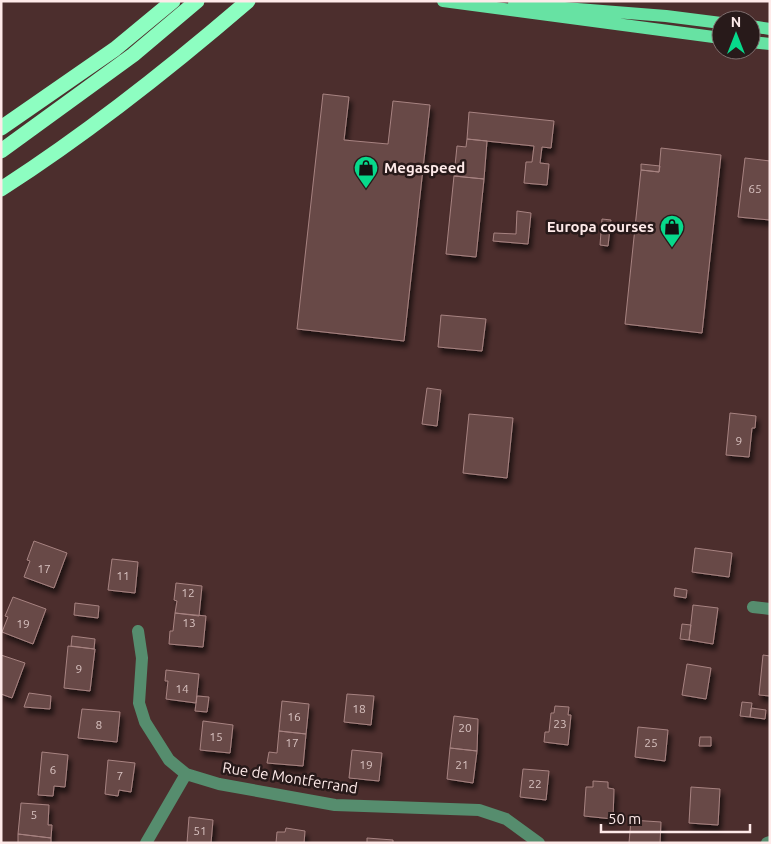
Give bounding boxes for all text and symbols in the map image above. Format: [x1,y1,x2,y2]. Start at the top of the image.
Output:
north arrow [711,10,761,60]
text: N [731,14,741,30]
shop icon: Megaspeed [353,155,379,189]
place label: Megaspeed [384,159,465,176]
house number: 65 [748,182,762,195]
shop icon: Europa courses [659,214,685,248]
place label: Europa courses [547,218,654,235]
house number: 9 [736,434,742,447]
house number: 17 [37,562,51,575]
house number: 11 [116,569,130,582]
house number: 12 [181,586,195,599]
house number: 13 [182,616,196,629]
house number: 19 [16,617,30,630]
house number: 9 [76,662,82,675]
house number: 14 [175,682,189,695]
house number: 18 [352,702,366,715]
house number: 16 [287,710,301,723]
house number: 23 [553,717,567,730]
house number: 8 [96,718,103,731]
house number: 20 [458,721,472,734]
house number: 15 [209,730,223,743]
house number: 17 [285,736,299,749]
house number: 25 [644,736,658,749]
street label: Rue de Montferrand [221,758,359,797]
house number: 19 [359,758,373,771]
house number: 21 [455,758,469,771]
house number: 6 [50,763,57,776]
house number: 7 [117,769,123,782]
house number: 22 [528,777,542,790]
scale bar [601,802,750,834]
house number: 5 [31,808,37,821]
text: 50 m [608,810,641,827]
house number: 51 [193,824,207,837]

